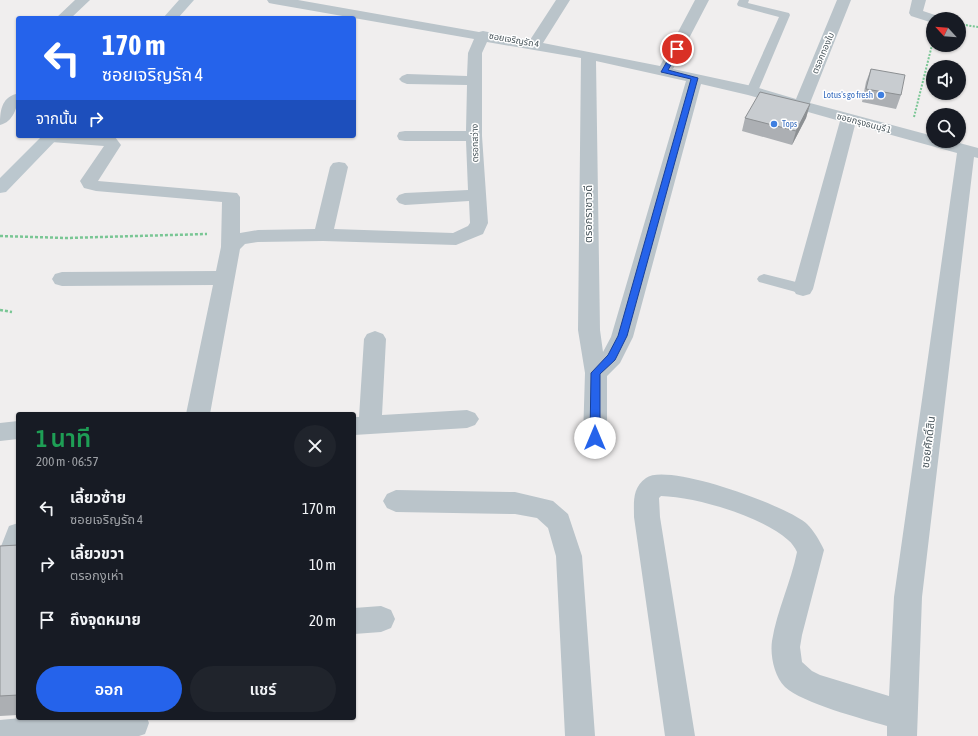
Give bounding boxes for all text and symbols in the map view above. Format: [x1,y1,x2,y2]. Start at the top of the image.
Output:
north arrow [926,12,966,52]
map controls [926,12,966,148]
text: 170 m [102,29,165,61]
street label: ซอยเจริญรัถ 4 [488,31,540,49]
street label: ตรอกทองใบ [810,31,836,75]
icon: left [36,32,88,84]
pin [660,32,694,66]
icon: arrive [666,38,688,60]
button: sound [926,60,966,100]
text: ซอยเจริญรัถ 4 [102,64,203,85]
place label: Lotus's go fresh [823,90,873,100]
marker: Lotus's go fresh [876,90,886,100]
icon: right [85,108,107,130]
button: search [926,108,966,148]
text: จากนั้น [36,110,77,127]
street label: ซอยกรุงธนบุรี 1 [836,111,892,135]
marker: Tops [769,119,779,129]
place label: Tops [782,119,797,129]
street label: ตรอกสว่าง [470,123,480,162]
street label: ตรอกราชาวดี [582,185,594,243]
street label: ซอยศักดิ์สิน [919,415,937,469]
position arrow [574,417,616,459]
text: 1 นาที [36,425,91,452]
button: close [294,425,336,467]
text: 200 m · 06:57 [36,454,99,469]
text: เลี้ยวซ้าย [70,489,126,506]
icon: left [36,497,58,519]
text: 170 m [302,500,336,517]
text: ซอยเจริญรัถ 4 [70,512,143,527]
text: เลี้ยวขวา [70,545,124,562]
icon: right [36,553,58,575]
text: 10 m [309,556,336,573]
text: ตรอกงูเห่า [70,568,124,583]
icon: arrive [36,609,58,631]
text: ถึงจุดหมาย [70,611,141,628]
text: 20 m [309,612,336,629]
button: ออก [36,666,182,712]
button: แชร์ [190,666,336,712]

